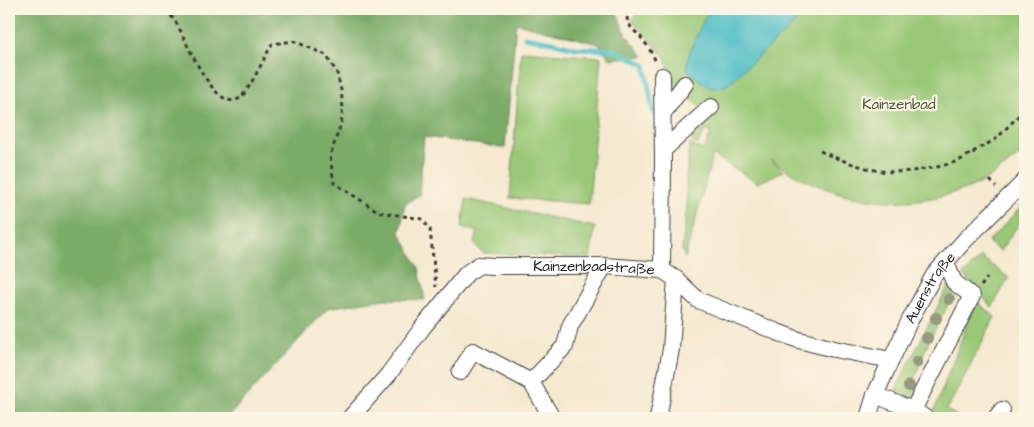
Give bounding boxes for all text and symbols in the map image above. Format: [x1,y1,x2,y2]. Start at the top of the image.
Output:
park label: Kainzenbad [862,94,936,115]
street label: Auenstraße [900,247,960,327]
street label: Kainzenbadstraße [533,256,656,280]

